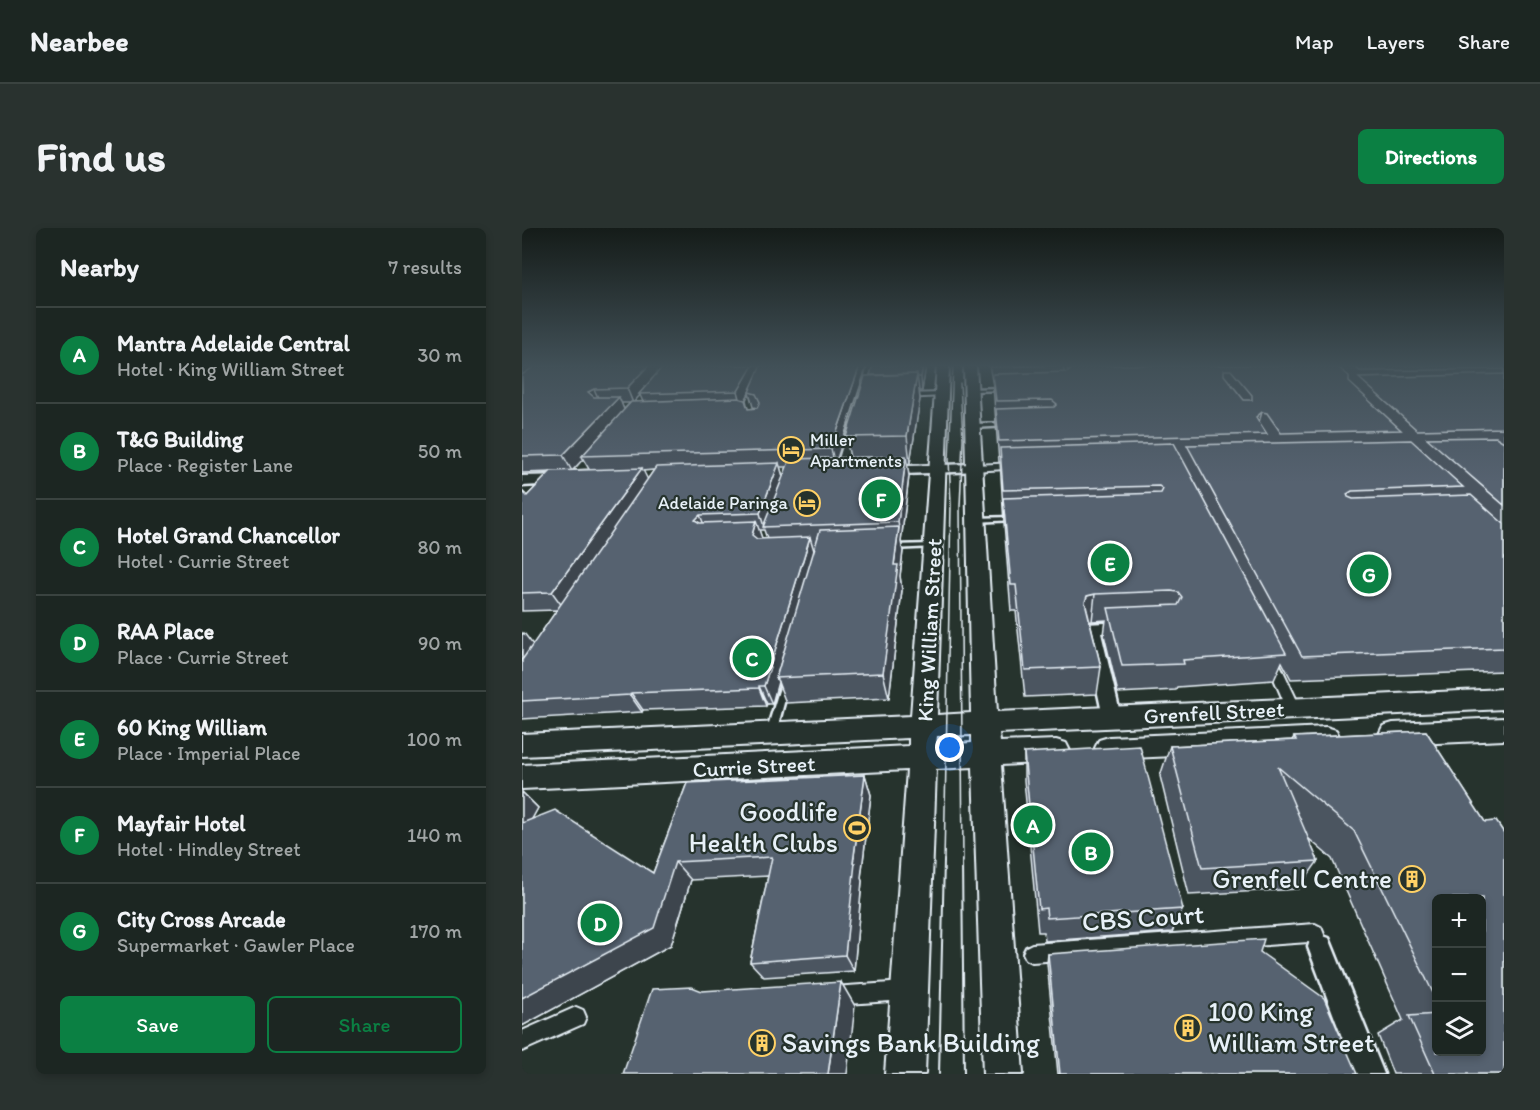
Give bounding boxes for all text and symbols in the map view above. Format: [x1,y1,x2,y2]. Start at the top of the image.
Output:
text: Nearbee [30,24,129,58]
text: Map [1295,29,1334,54]
text: Layers [1367,29,1425,54]
text: Share [1458,29,1510,54]
button: Directions [1358,129,1504,184]
text: Find us [36,131,166,182]
text: Nearby [60,251,139,283]
text: 7 results [388,255,462,279]
text: Mantra Adelaide Central [117,330,350,357]
text: A [73,343,86,367]
text: 30 m [417,343,462,367]
text: Hotel · King William Street [117,357,344,381]
text: T&G Building [117,426,243,453]
place label: Miller Apartments [810,429,902,472]
hotel icon: Miller Apartments [776,435,806,465]
text: B [73,439,86,463]
text: 50 m [418,439,462,463]
text: Place · Register Lane [117,453,293,477]
pin: F [862,476,900,522]
hotel icon: Adelaide Paringa [792,488,822,518]
place label: Adelaide Paringa [658,492,789,514]
text: Hotel Grand Chancellor [117,522,340,549]
text: C [73,535,86,559]
text: 80 m [417,535,462,559]
street label: King William Street [911,538,948,722]
pin: E [1090,540,1130,586]
text: Hotel · Currie Street [117,549,289,573]
pin: G [1350,552,1388,596]
text: RAA Place [117,618,214,645]
text: D [73,631,86,655]
text: 90 m [418,631,462,655]
pin: C [732,636,772,680]
text: Place · Currie Street [117,645,289,669]
street label: Grenfell Street [1143,695,1285,730]
text: 60 King William [117,714,267,741]
text: E [74,727,85,751]
text: 100 m [407,727,462,751]
your location [935,733,964,762]
text: Place · Imperial Place [117,741,301,765]
street label: Currie Street [692,750,816,783]
place label: Goodlife Health Clubs [689,795,838,859]
pin: A [1014,802,1052,848]
text: Mayfair Hotel [117,810,246,837]
sports icon: Goodlife Health Clubs [842,813,872,843]
text: F [74,823,85,847]
text: 140 m [407,823,462,847]
pin: B [1072,830,1110,874]
text: Hotel · Hindley Street [117,837,301,861]
place label: Grenfell Centre [1212,862,1392,895]
building icon: Grenfell Centre [1397,864,1427,894]
map controls [1432,894,1486,1056]
button: + [1432,894,1486,948]
street label: CBS Court [1081,897,1205,938]
pin: D [580,900,620,946]
text: City Cross Arcade [117,906,286,933]
text: G [73,919,86,943]
text: 170 m [409,919,462,943]
text: Supermarket · Gawler Place [117,933,355,957]
button: − [1432,948,1486,1002]
place label: 100 King William Street [1208,995,1374,1059]
button: Save [60,996,255,1053]
button: Share [267,996,462,1053]
button: layers [1432,1002,1486,1056]
building icon: 100 King William Street [1173,1013,1203,1043]
place label: Savings Bank Building [782,1026,1040,1059]
building icon: Savings Bank Building [747,1028,777,1058]

